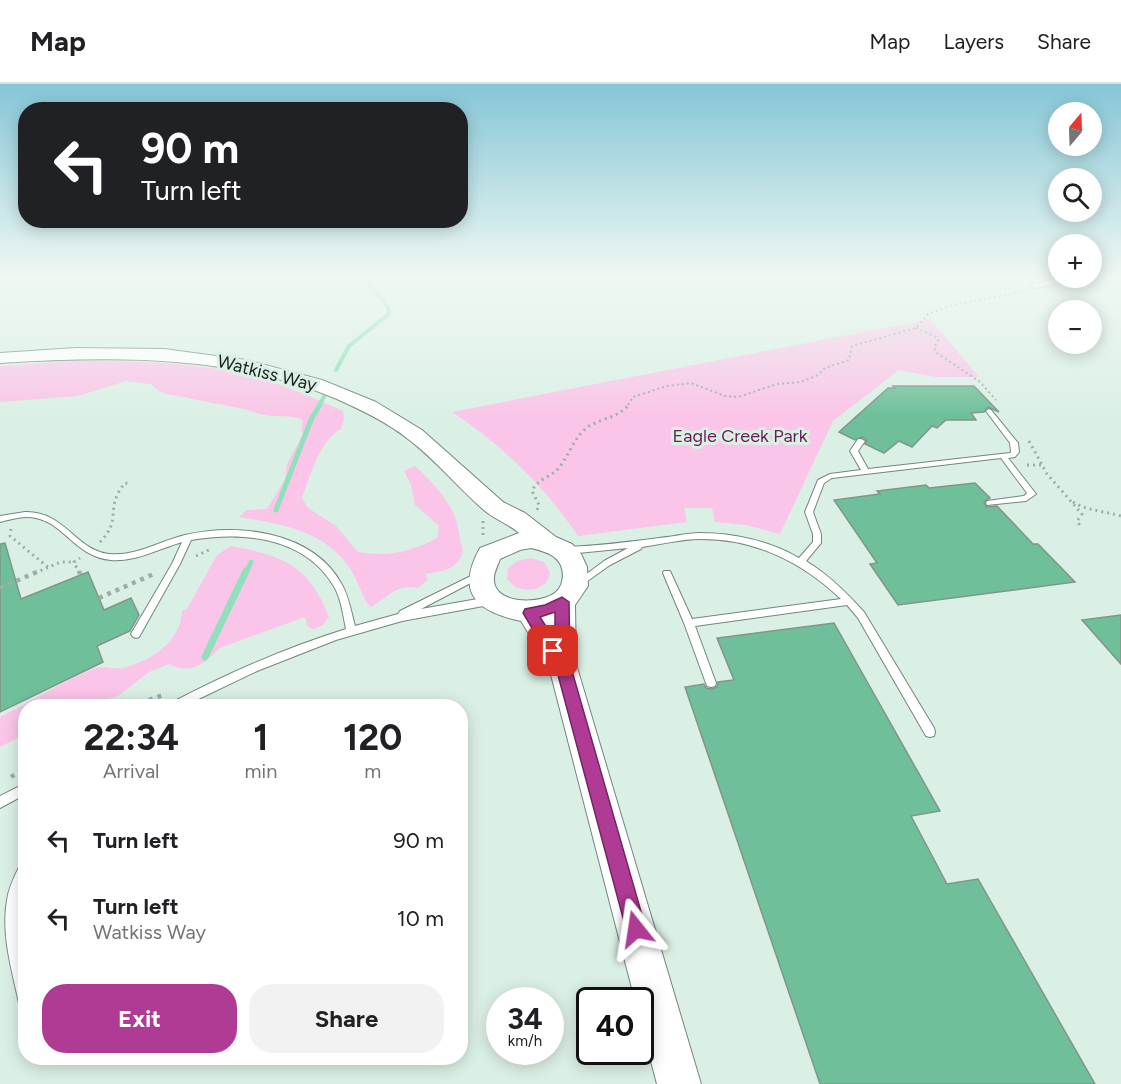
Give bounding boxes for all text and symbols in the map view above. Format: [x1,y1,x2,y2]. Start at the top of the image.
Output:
text: Map [30,24,86,58]
text: Map [870,29,910,54]
text: Layers [943,29,1004,54]
text: Share [1037,29,1091,54]
north arrow [1048,102,1102,156]
map controls [1048,102,1102,354]
text: 90 m [141,123,239,174]
icon: left [42,126,120,204]
button: search [1048,168,1102,222]
text: Turn left [141,174,241,207]
button: + [1048,234,1102,288]
button: − [1048,300,1102,354]
street label: Watkiss Way [215,350,320,396]
park label: Eagle Creek Park [673,425,808,447]
pin [527,625,578,676]
icon: arrive [536,634,569,667]
text: 22:34 [84,716,179,759]
text: 1 [253,716,269,759]
text: 120 [343,716,402,759]
text: Arrival [103,759,160,783]
text: min [245,759,277,783]
text: m [364,759,381,783]
icon: left [42,824,75,857]
text: Turn left [93,827,179,854]
text: 90 m [393,827,444,854]
text: Turn left [93,893,179,920]
position arrow [604,897,668,961]
icon: left [42,902,75,935]
text: 10 m [397,905,444,932]
text: Watkiss Way [93,920,206,944]
button: Exit [42,984,237,1053]
button: Share [249,984,444,1053]
speed limit sign: 40 [576,987,654,1065]
text: 34 [507,1000,543,1037]
text: km/h [508,1032,542,1050]

